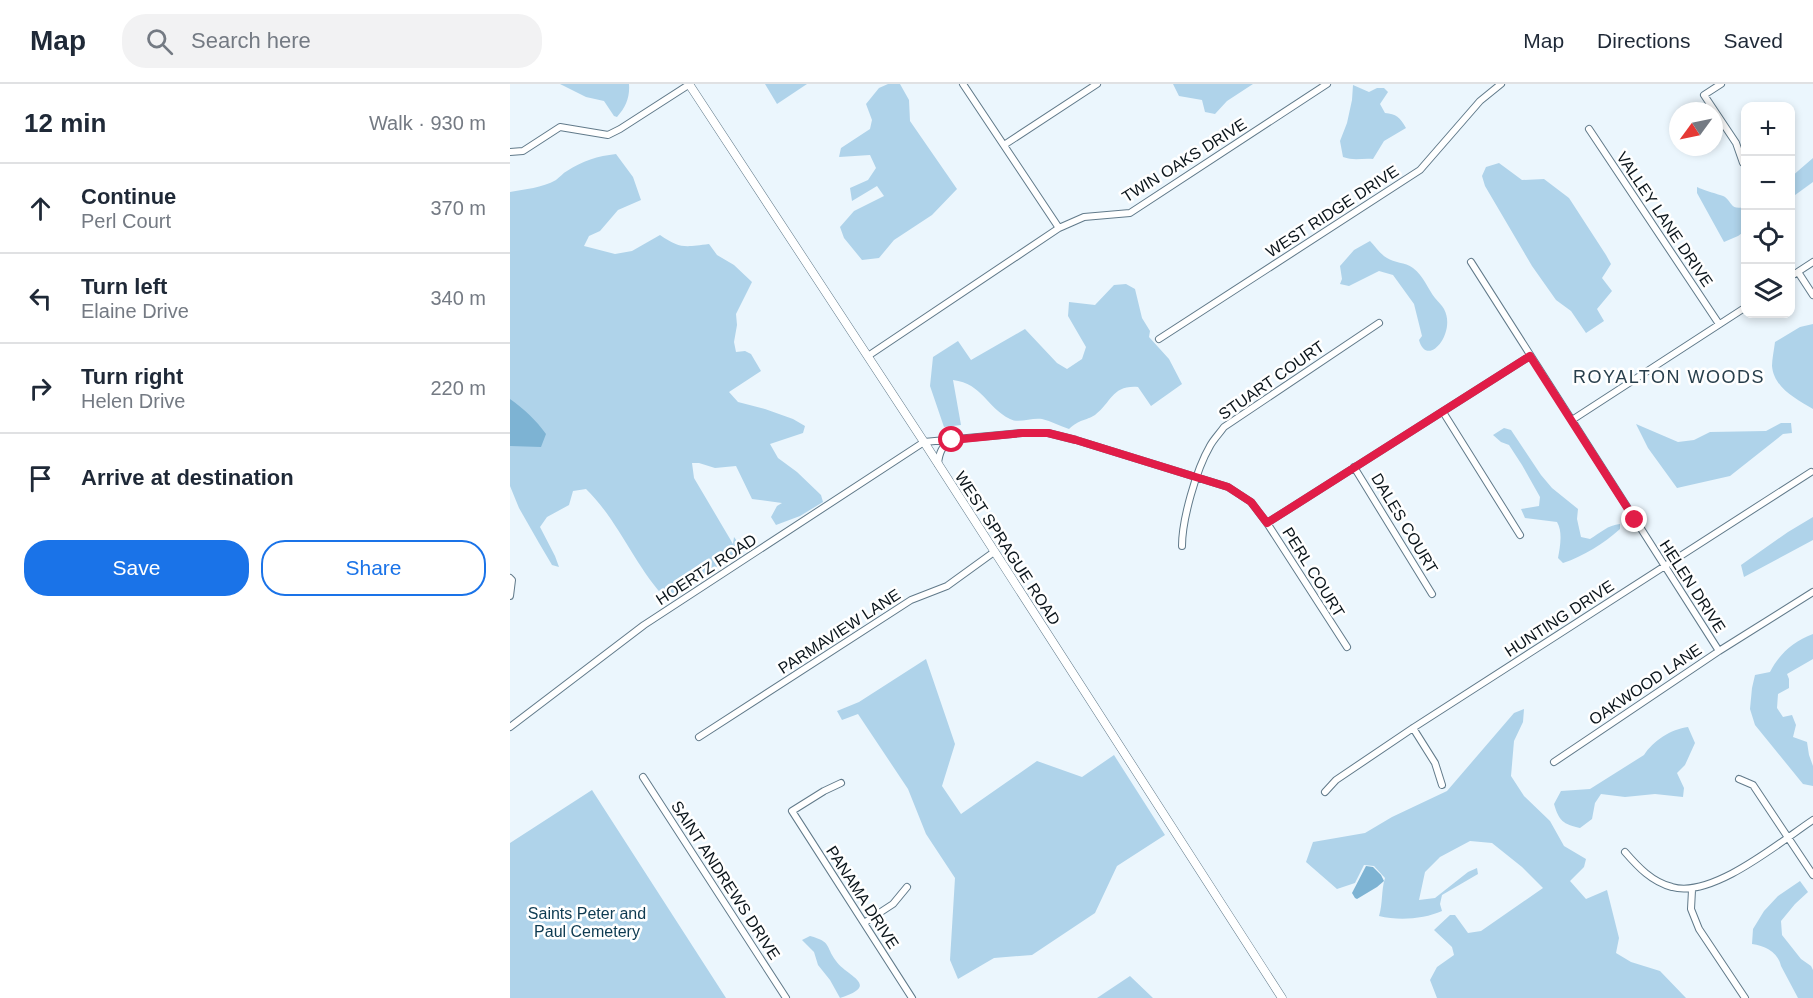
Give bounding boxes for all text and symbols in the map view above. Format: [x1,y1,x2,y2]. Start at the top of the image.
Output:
search box [122,14,542,68]
text: Map [30,25,86,56]
icon: search [143,25,176,58]
text: Search here [191,28,311,53]
text: Map [1523,29,1564,52]
text: Directions [1597,29,1690,52]
text: Saved [1723,29,1783,52]
north arrow [1669,102,1723,156]
map controls [1741,102,1795,318]
button: + [1741,102,1795,156]
text: 12 min [24,108,106,138]
text: Walk · 930 m [369,112,486,134]
street label: TWIN OAKS DRIVE [1119,115,1249,206]
street label: VALLEY LANE DRIVE [1613,149,1716,290]
button: − [1741,156,1795,210]
street label: WEST RIDGE DRIVE [1263,162,1402,261]
text: Continue [81,184,176,209]
icon: ahead [24,192,57,225]
text: 370 m [430,197,486,219]
text: Perl Court [81,210,171,232]
button: locate [1741,210,1795,264]
button: layers [1741,264,1795,318]
text: Turn left [81,274,167,299]
icon: left [24,282,57,315]
text: 340 m [430,287,486,309]
text: Elaine Drive [81,300,189,322]
street label: STUART COURT [1215,338,1327,423]
text: Turn right [81,364,183,389]
district label: ROYALTON WOODS [1573,367,1765,387]
icon: right [24,372,57,405]
text: 220 m [430,377,486,399]
text: Helen Drive [81,390,185,412]
route start [938,426,964,452]
icon: arrive [24,462,57,495]
text: Arrive at destination [81,465,294,490]
street label: WEST SPRAGUE ROAD [952,468,1064,628]
street label: DALES COURT [1368,470,1441,576]
route end [1621,506,1647,532]
street label: PERL COURT [1279,524,1348,620]
street label: HOERTZ ROAD [653,531,760,608]
street label: HELEN DRIVE [1656,537,1729,636]
button: Save [24,540,249,596]
button: Share [261,540,486,596]
street label: HUNTING DRIVE [1502,577,1617,660]
street label: PARMAVIEW LANE [775,586,903,677]
street label: OAKWOOD LANE [1586,641,1705,728]
street label: SAINT ANDREWS DRIVE [668,798,783,963]
street label: PANAMA DRIVE [823,843,902,952]
park label: Saints Peter and Paul Cemetery [528,905,646,940]

